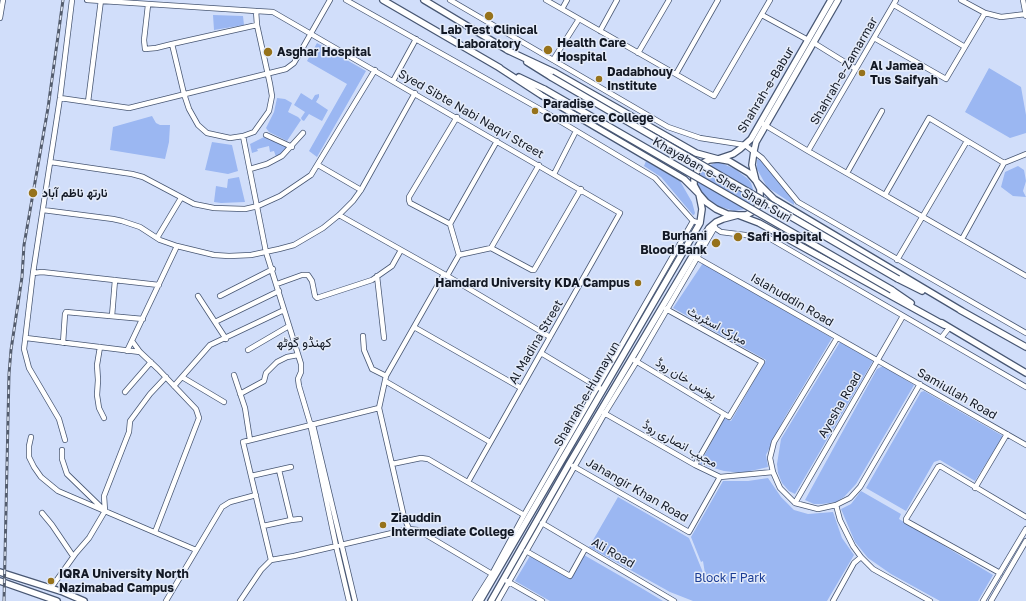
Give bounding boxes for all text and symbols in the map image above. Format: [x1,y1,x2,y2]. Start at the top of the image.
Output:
marker: Lab Test Clinical Laboratory [483,10,495,22]
street label: Shahrah-e-Zamarmar [807,15,881,127]
place label: Lab Test Clinical Laboratory [441,23,537,51]
place label: Health Care Hospital [557,36,626,64]
marker: Health Care Hospital [542,44,554,56]
street label: Shahrah-e-Babur [735,44,797,136]
place label: Asghar Hospital [277,45,371,59]
marker: Asghar Hospital [262,46,274,58]
place label: Al Jamea Tus Saifyah [870,59,938,87]
place label: Dadabhouy Institute [607,65,673,93]
street label: Syed Sibte Nabi Naqvi Street [396,66,546,162]
marker: Al Jamea Tus Saifyah [857,68,867,78]
marker: Dadabhouy Institute [594,74,604,84]
place label: Paradise Commerce College [543,97,654,125]
marker: Paradise Commerce College [530,106,540,116]
street label: Khayaban-e-Sher Shah Suri [650,134,794,226]
place label: نارتھ ناظم آباد [42,186,108,200]
marker: نارتھ ناظم آباد [27,187,39,199]
place label: Burhani Blood Bank [640,229,707,257]
place label: Safi Hospital [747,230,822,244]
marker: Safi Hospital [732,231,744,243]
marker: Burhani Blood Bank [710,237,722,249]
street label: Islahuddin Road [748,270,836,330]
place label: Hamdard University KDA Campus [435,276,630,290]
marker: Hamdard University KDA Campus [633,278,643,288]
street label: Al Madina Street [506,297,566,387]
street label: مبارک اسٹریٹ [685,304,749,348]
district label: کھنڈو گوٹھ [276,335,332,351]
street label: Shahrah-e-Humayun [551,339,623,449]
street label: یونس خان روڈ [653,355,719,403]
street label: Samiullah Road [915,365,999,423]
street label: Ayesha Road [815,369,865,441]
street label: مجیب انصاری روڈ [640,418,720,470]
street label: Jahangir Khan Road [583,455,691,525]
place label: Ziauddin Intermediate College [391,511,514,539]
marker: Ziauddin Intermediate College [378,520,388,530]
street label: Ali Road [589,535,637,571]
place label: IQRA University North Nazimabad Campus [59,567,189,595]
park label: Block F Park [694,571,766,585]
marker: IQRA University North Nazimabad Campus [46,576,56,586]

